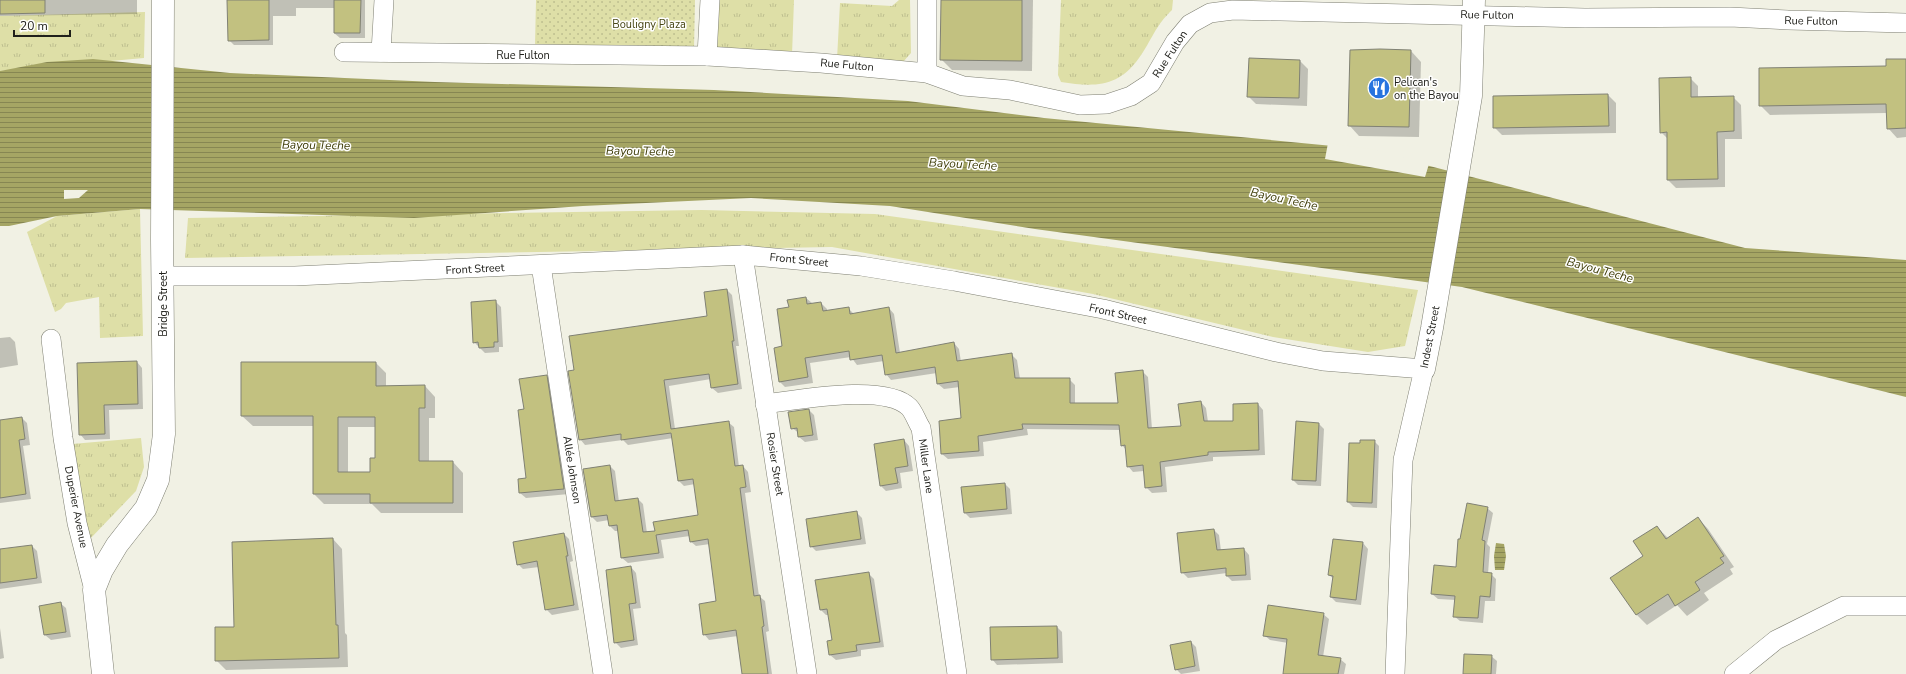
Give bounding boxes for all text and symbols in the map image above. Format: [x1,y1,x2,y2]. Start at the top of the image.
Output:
street label: Rue Fulton [1460,7,1514,23]
scale bar [14,12,70,38]
street label: Rue Fulton [1784,13,1838,29]
park label: Bouligny Plaza [612,17,686,32]
text: 20 m [20,18,48,34]
street label: Rue Fulton [1149,27,1191,81]
street label: Rue Fulton [496,48,550,63]
street label: Rue Fulton [820,55,874,75]
restaurant icon: Pelican's on the Bayou [1366,75,1392,101]
place label: Pelican's on the Bayou [1394,75,1459,103]
water label: Bayou Teche [282,136,351,154]
water label: Bayou Teche [606,142,675,160]
water label: Bayou Teche [928,154,998,174]
water label: Bayou Teche [1249,184,1320,214]
street label: Front Street [769,249,829,271]
water label: Bayou Teche [1565,253,1636,287]
street label: Front Street [445,260,505,278]
street label: Bridge Street [156,271,171,337]
street label: Front Street [1088,300,1148,328]
street label: Indest Street [1417,304,1443,369]
street label: Rosier Street [763,431,787,497]
street label: Allée Johnson [559,435,585,505]
street label: Miller Lane [915,438,937,494]
street label: Duperier Avenue [61,465,91,549]

